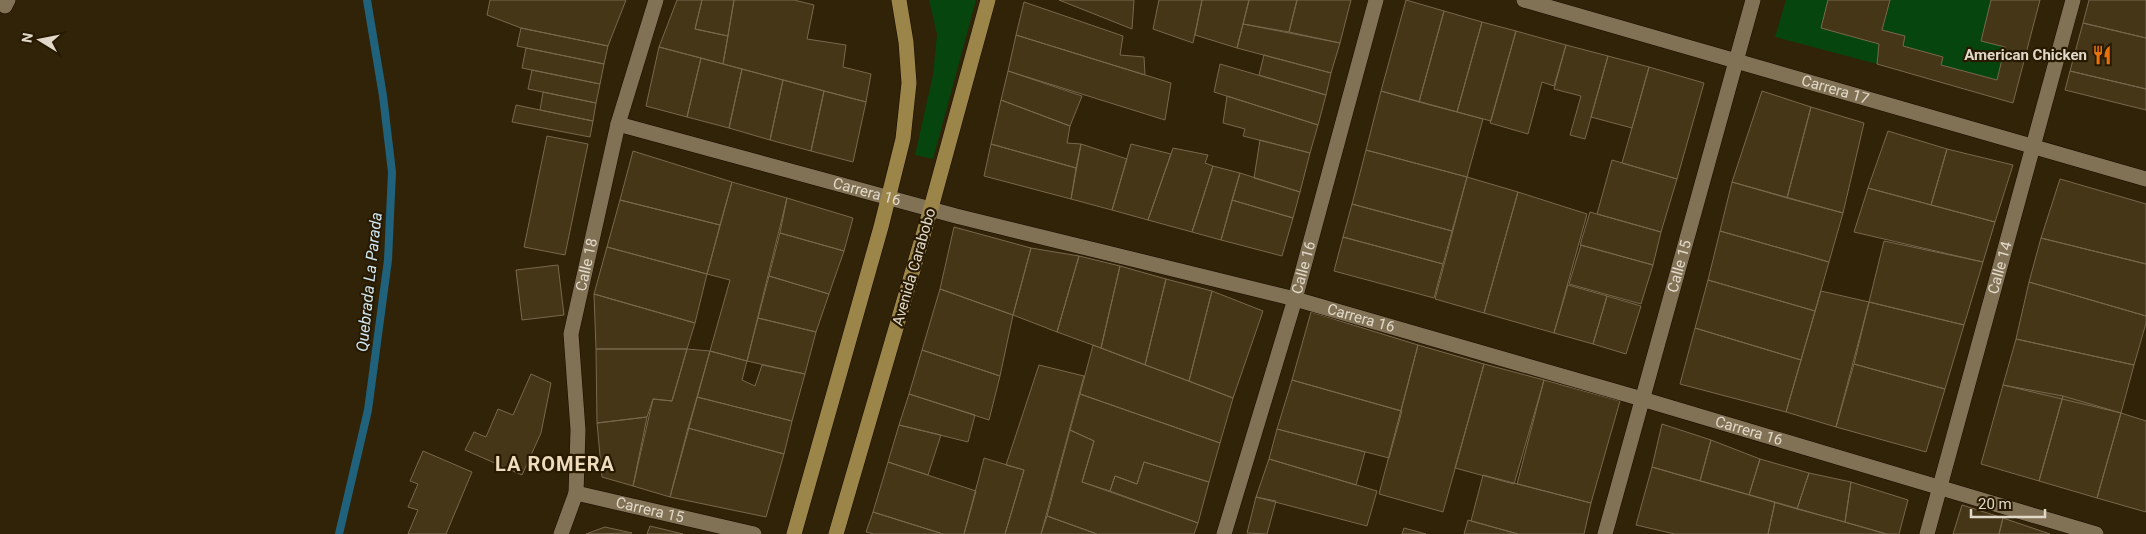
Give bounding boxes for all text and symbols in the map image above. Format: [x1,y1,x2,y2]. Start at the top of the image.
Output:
north arrow [15,15,65,65]
text: N [18,31,36,44]
restaurant icon: American Chicken [2091,44,2113,66]
place label: American Chicken [1964,46,2087,64]
street label: Carrera 17 [1799,71,1871,108]
street label: Carrera 16 [831,174,903,210]
street label: Avenida Carabobo [889,206,939,328]
water label: Quebrada La Parada [352,211,386,353]
street label: Calle 18 [572,236,601,293]
street label: Calle 15 [1663,238,1695,294]
street label: Calle 16 [1288,239,1319,296]
street label: Calle 14 [1984,239,2016,296]
street label: Carrera 16 [1325,300,1397,336]
street label: Carrera 16 [1713,412,1785,449]
district label: LA ROMERA [495,452,615,476]
scale bar [1971,486,2045,518]
street label: Carrera 15 [614,493,686,527]
text: 20 m [1978,495,2012,513]

